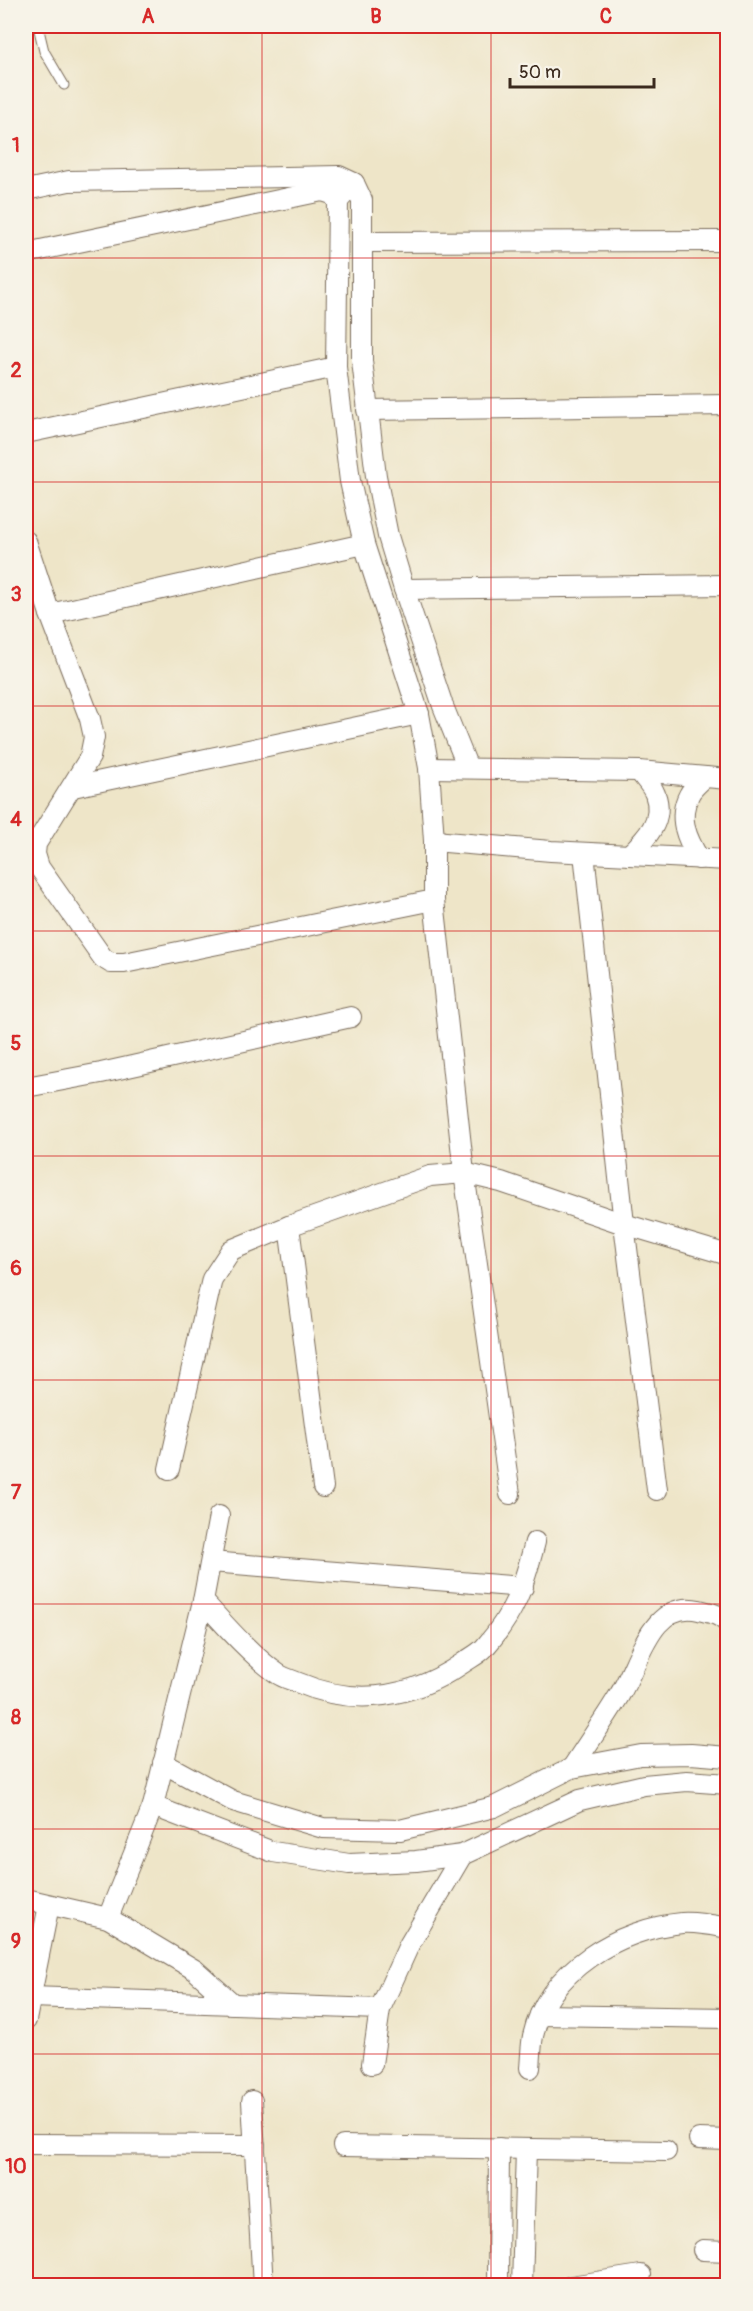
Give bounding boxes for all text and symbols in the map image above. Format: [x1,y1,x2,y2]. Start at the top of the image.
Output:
text: A [142,4,155,29]
text: B [370,4,382,29]
text: C [600,4,612,29]
scale bar [510,51,654,89]
text: 50 m [519,61,561,84]
text: 1 [12,133,20,158]
text: 2 [10,358,22,383]
text: 3 [10,582,22,607]
text: 4 [10,807,22,832]
text: 5 [11,1031,22,1056]
text: 6 [10,1256,22,1281]
text: 7 [11,1480,22,1505]
text: 8 [11,1705,21,1730]
text: 9 [11,1929,21,1954]
text: 10 [5,2154,27,2179]

